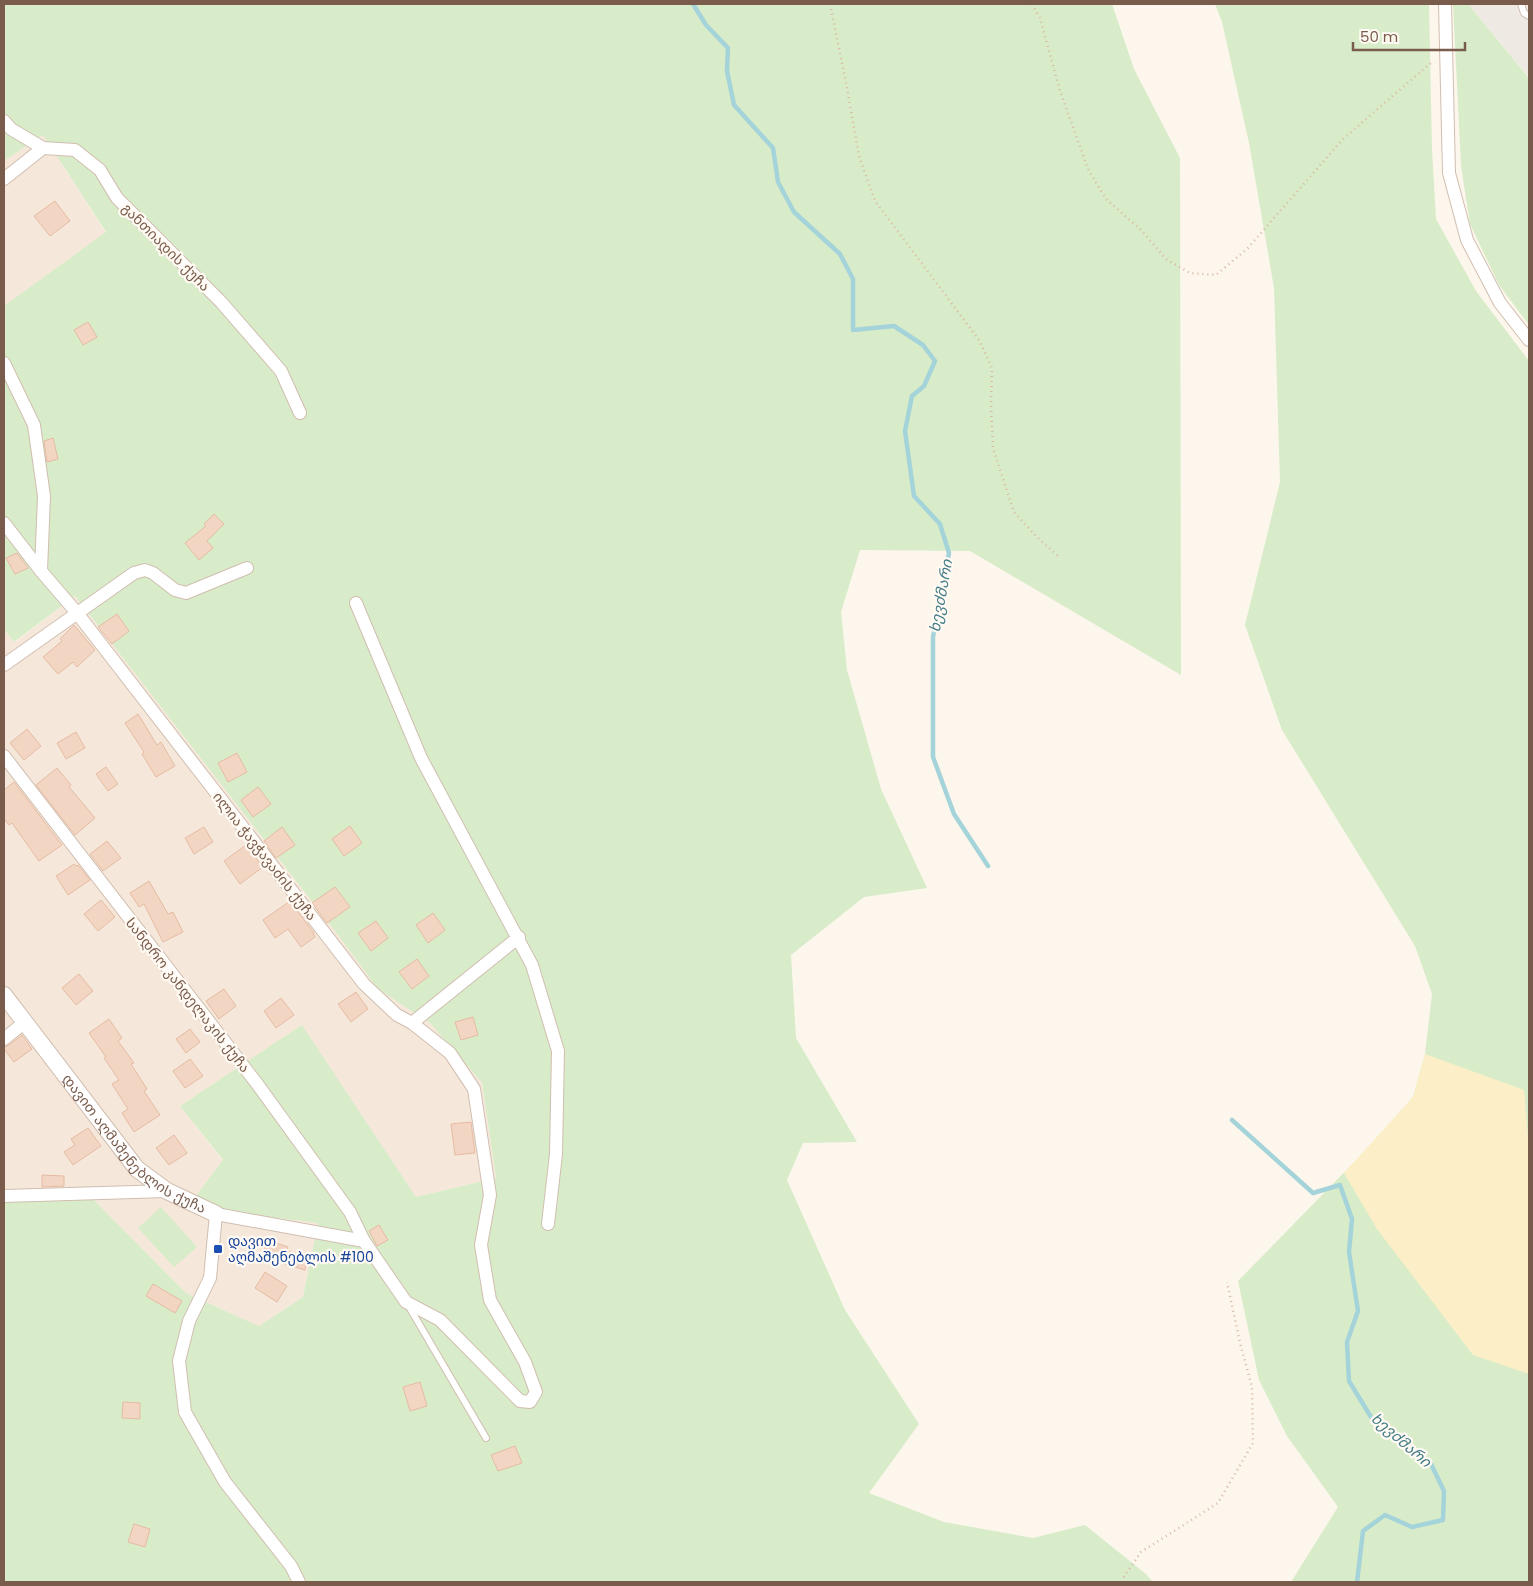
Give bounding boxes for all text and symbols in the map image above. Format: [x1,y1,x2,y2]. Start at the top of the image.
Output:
scale bar [1353,20,1466,52]
text: 50 m [1360,26,1398,47]
street label: განთიადის ქუჩა [117,198,215,296]
water label: ხევძმარი [924,557,957,634]
street label: ილია ჭავჭავაძის ქუჩა [208,787,322,925]
street label: სანდრო კანდელაკის ქუჩა [121,913,255,1077]
street label: დავით აღმაშენებლის ქუჩა [58,1070,209,1218]
place label: დავით აღმაშენებლის #100 [228,1231,374,1267]
marker: დავით აღმაშენებლის #100 [212,1243,224,1255]
water label: ხევძმარი [1367,1408,1437,1473]

